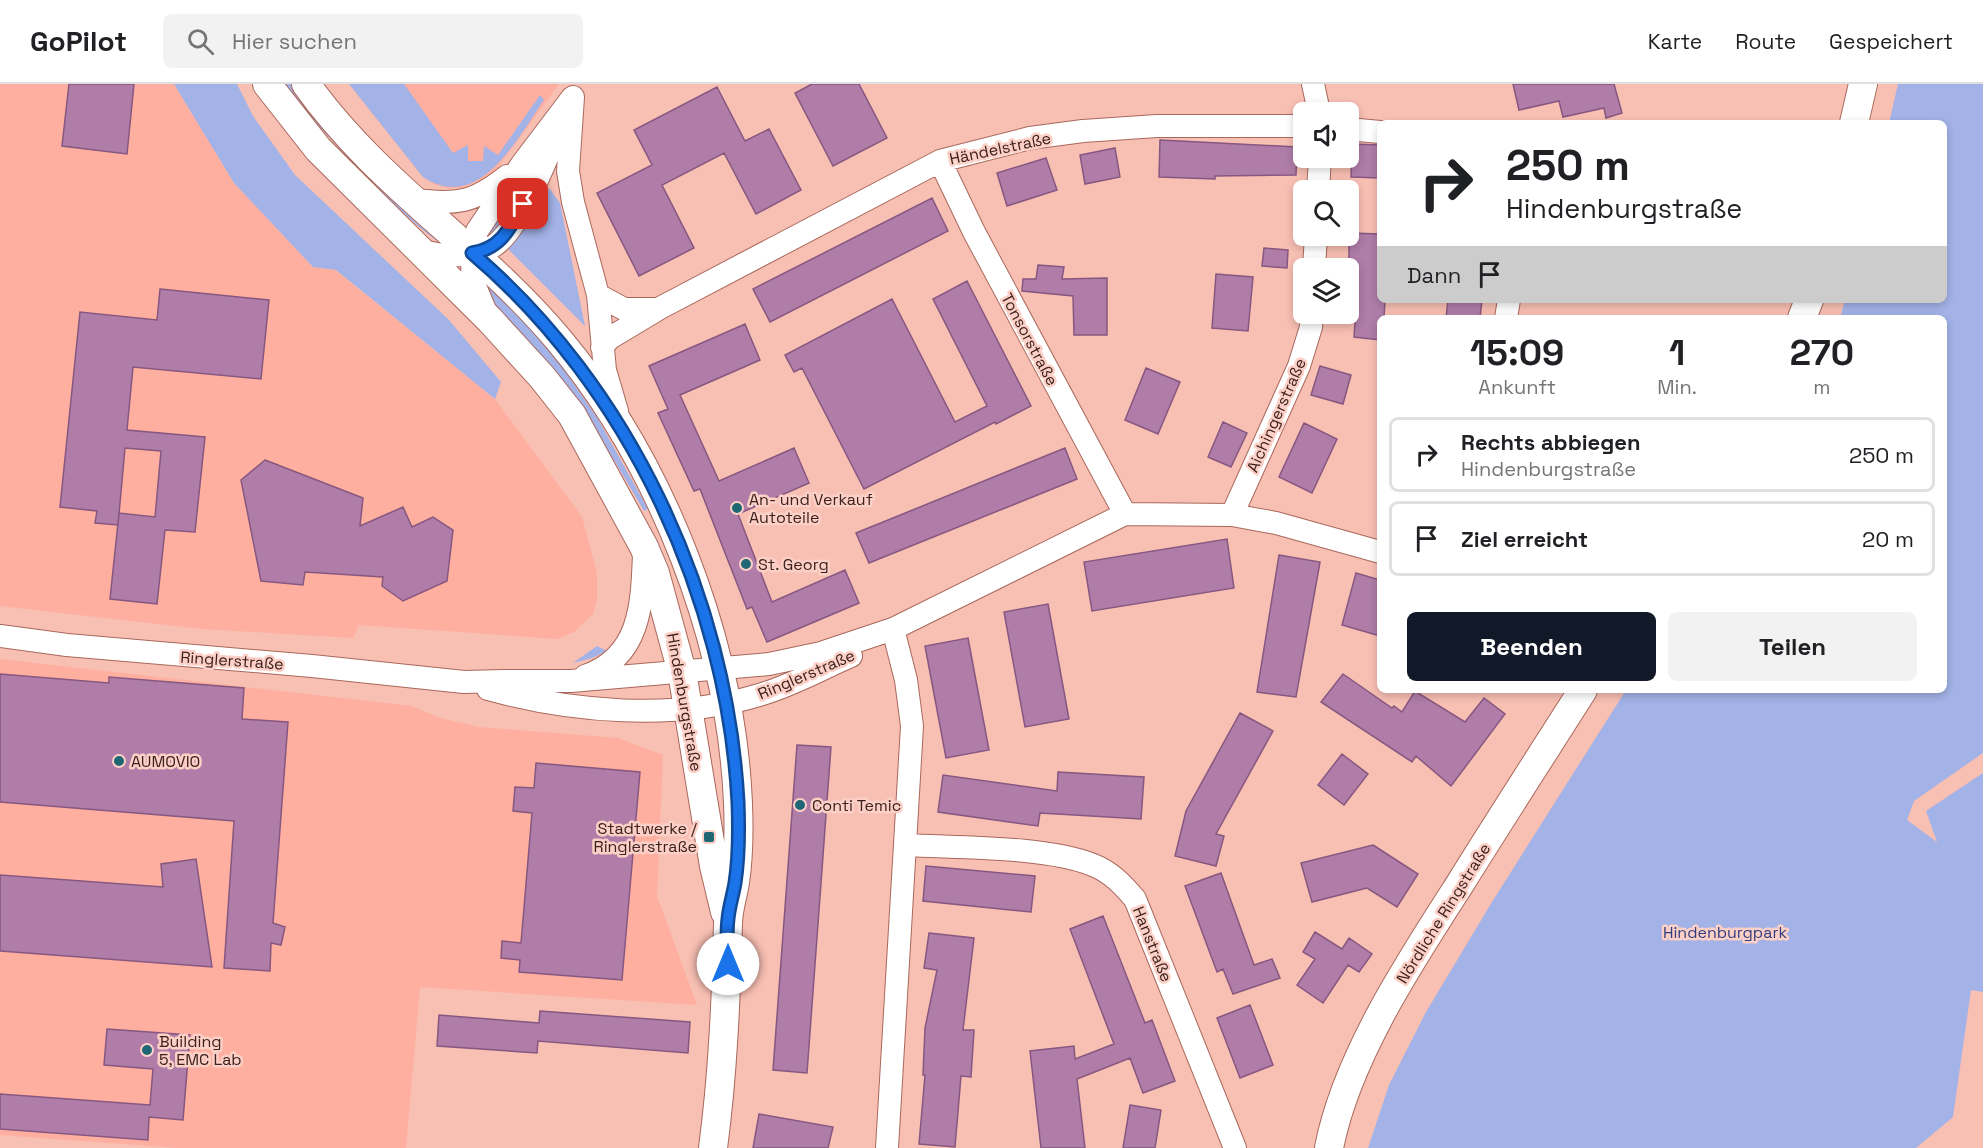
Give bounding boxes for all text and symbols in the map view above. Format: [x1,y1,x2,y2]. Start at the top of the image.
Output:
search box [163,14,583,68]
text: GoPilot [30,23,127,59]
icon: search [184,25,217,58]
text: Hier suchen [232,27,357,55]
text: Karte [1648,28,1702,55]
text: Route [1735,28,1796,55]
text: Gespeichert [1829,28,1953,55]
map controls [1293,102,1359,324]
button: sound [1293,102,1359,168]
street label: Händelstraße [947,127,1053,169]
text: 250 m [1506,139,1630,192]
icon: right [1407,144,1485,222]
pin [497,178,548,229]
button: search [1293,180,1359,246]
icon: arrive [506,187,539,220]
text: Hindenburgstraße [1506,191,1742,226]
button: layers [1293,258,1359,324]
icon: arrive [1473,258,1506,291]
text: Dann [1407,261,1461,289]
street label: Tonsorstraße [996,289,1063,389]
text: 15:09 [1470,330,1564,376]
text: 1 [1669,330,1685,376]
text: 270 [1790,330,1854,376]
street label: Aichingerstraße [1242,355,1311,476]
text: Ankunft [1478,374,1556,400]
text: Min. [1657,374,1697,400]
text: m [1813,374,1830,400]
text: Rechts abbiegen [1461,428,1641,456]
icon: right [1410,438,1443,471]
text: 250 m [1849,441,1914,469]
text: Hindenburgstraße [1461,456,1636,482]
place label: An- und Verkauf Autoteile [749,489,873,528]
marker: An- und Verkauf Autoteile [730,501,744,515]
icon: arrive [1410,522,1443,555]
text: Ziel erreicht [1461,525,1588,553]
text: 20 m [1862,525,1914,553]
place label: St. Georg [758,554,829,575]
marker: St. Georg [739,557,753,571]
button: Beenden [1407,612,1656,681]
button: Teilen [1668,612,1917,681]
street label: Hindenburgstraße [662,631,707,773]
street label: Ringlerstraße [754,645,858,704]
street label: Ringlerstraße [180,646,284,675]
place label: AUMOVIO [131,751,200,772]
marker: AUMOVIO [112,754,126,768]
place label: Conti Temic [812,795,901,816]
marker: Conti Temic [793,798,807,812]
place label: Stadtwerke / Ringlerstraße [594,818,697,857]
marker: Stadtwerke / Ringlerstraße [702,830,716,844]
street label: Nördliche Ringstraße [1392,839,1495,987]
street label: Hanstraße [1128,903,1177,985]
park label: Hindenburgpark [1663,922,1787,943]
position arrow [696,932,760,996]
place label: Building 5, EMC Lab [159,1031,242,1070]
marker: Building 5, EMC Lab [140,1043,154,1057]

